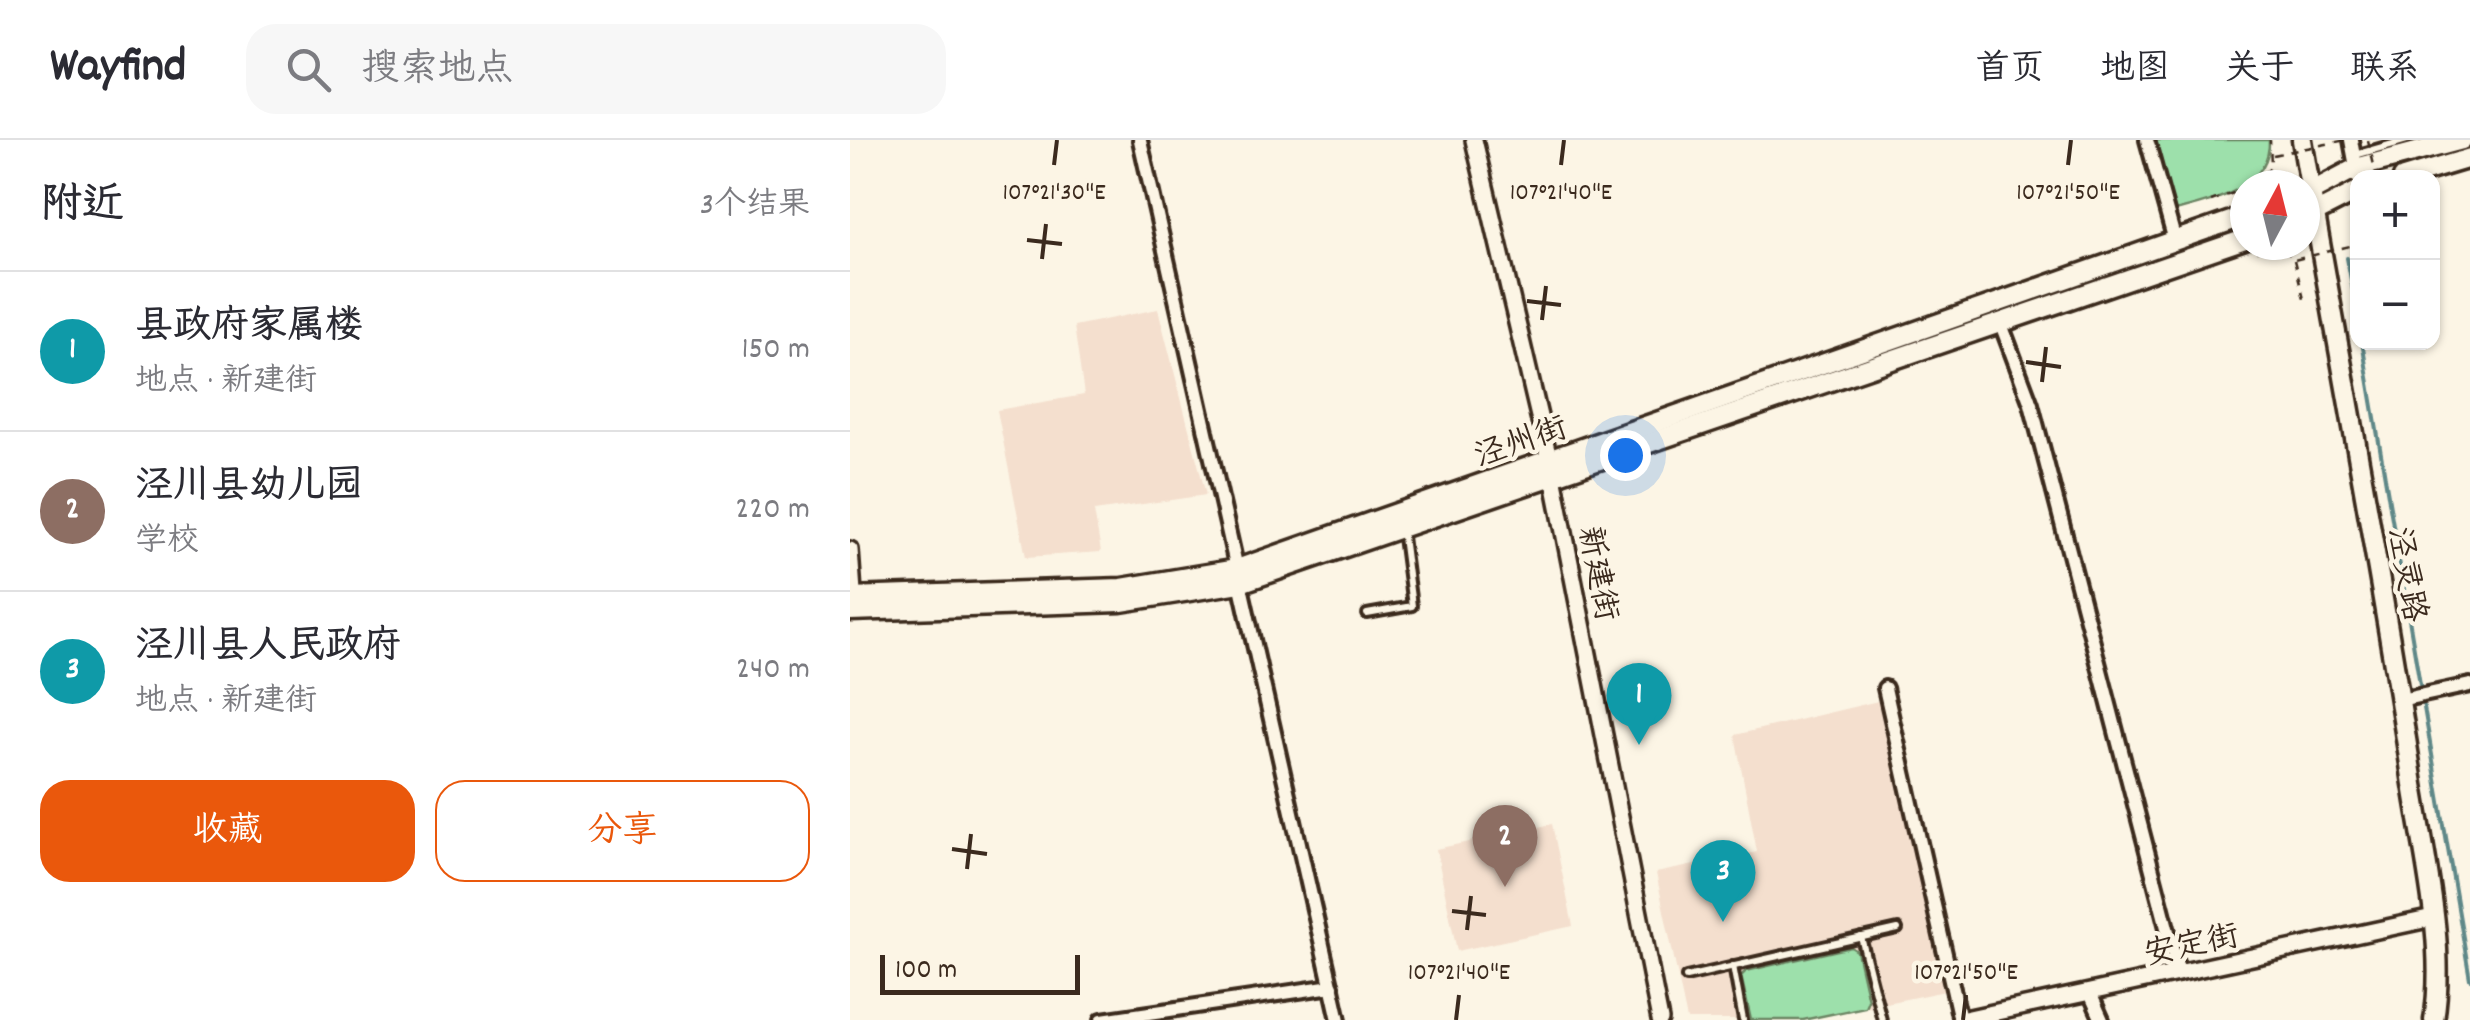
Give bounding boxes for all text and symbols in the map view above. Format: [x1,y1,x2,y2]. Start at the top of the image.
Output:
search box [246,24,946,114]
text: Wayfind [50,35,186,104]
icon: search [281,42,336,97]
text: 搜索地点 [361,44,513,99]
text: 首页 [1975,46,2045,96]
text: 地图 [2100,46,2170,96]
text: 关于 [2225,46,2295,96]
text: 联系 [2350,46,2420,96]
north arrow [2230,170,2320,260]
map controls [2350,170,2440,350]
button: + [2350,170,2440,260]
text: 107°21'30"E [1002,176,1106,212]
text: 107°21'40"E [1510,176,1613,212]
text: 107°21'50"E [2016,176,2120,212]
text: 附近 [40,178,124,238]
text: 3个结果 [700,184,810,230]
button: − [2350,260,2440,350]
text: 县政府家属楼 [135,301,363,356]
text: 1 [69,328,76,374]
text: 150 m [741,328,810,374]
text: 地点 · 新建街 [135,360,317,406]
street label: 泾州街 [1469,407,1575,482]
your location [1600,430,1651,481]
text: 泾川县幼儿园 [135,461,363,516]
text: 2 [66,488,79,534]
text: 220 m [735,488,810,534]
text: 学校 [135,520,199,566]
street label: 新建街 [1563,522,1627,625]
street label: 泾灵路 [2373,524,2435,626]
text: 泾川县人民政府 [135,621,401,676]
text: 3 [65,648,80,694]
text: 240 m [736,648,810,694]
pin: 1 [1606,662,1672,745]
text: 地点 · 新建街 [135,680,317,726]
button: 收藏 [40,780,415,882]
button: 分享 [435,780,810,882]
pin: 2 [1472,804,1538,887]
pin: 3 [1690,840,1756,922]
street label: 安定街 [2140,915,2244,980]
scale bar [880,950,1080,994]
text: 100 m [895,952,957,992]
text: 107°21'40"E [1408,956,1511,992]
text: 107°21'50"E [1914,956,2018,992]

